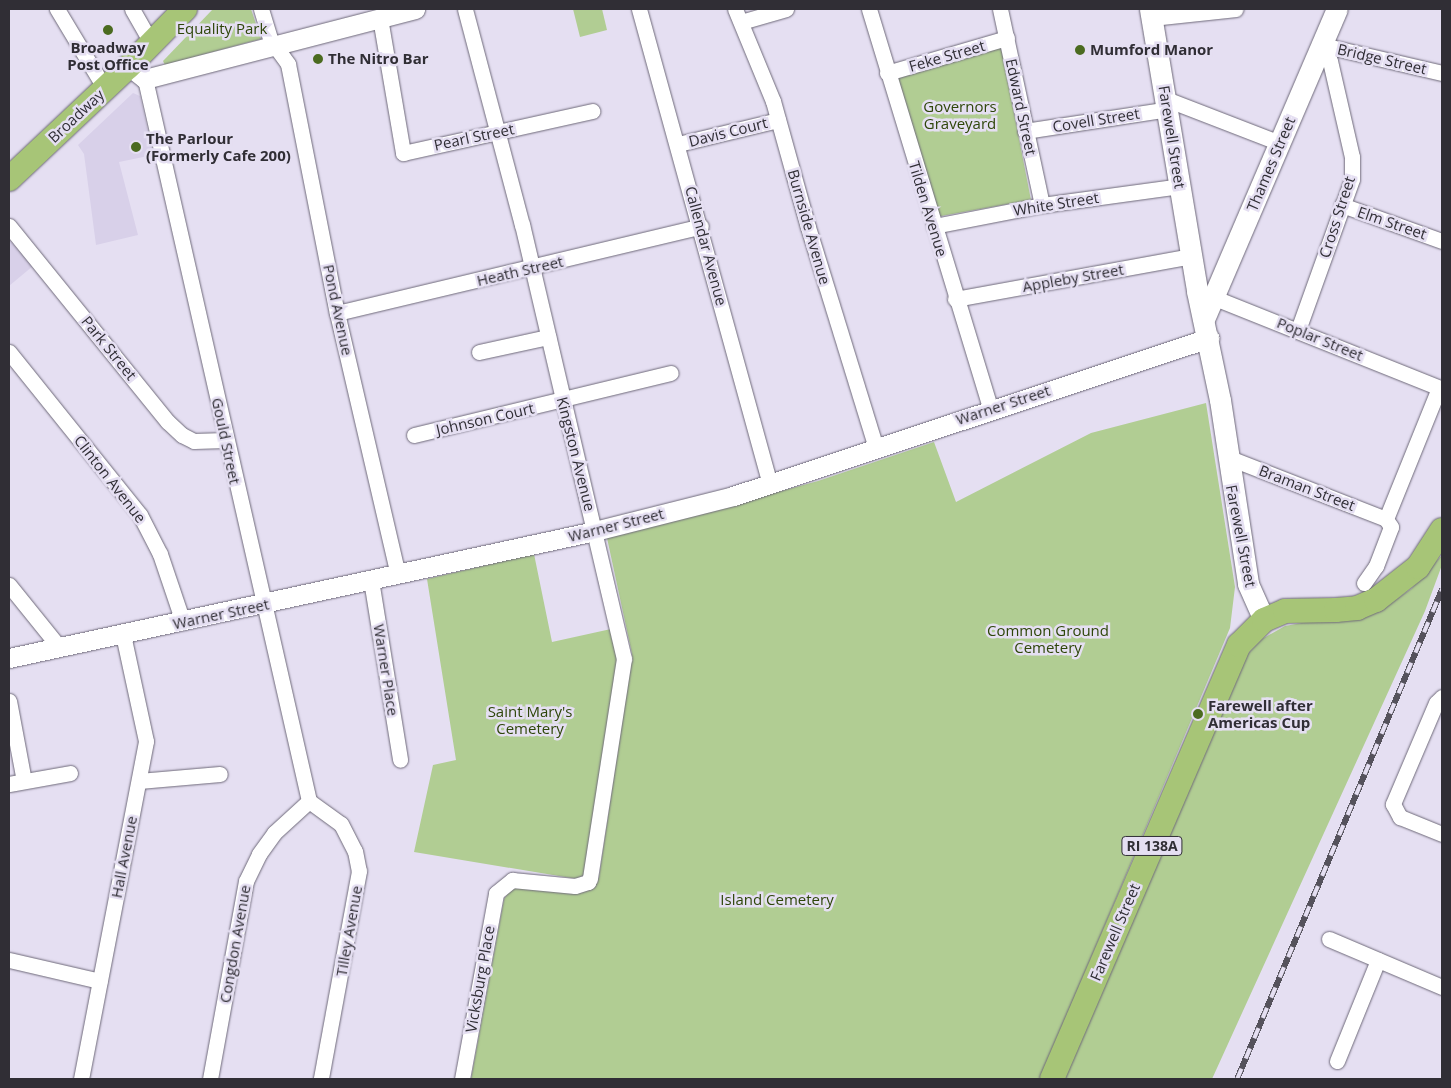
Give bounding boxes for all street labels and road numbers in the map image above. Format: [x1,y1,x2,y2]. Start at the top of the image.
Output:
street label: Feke Street [907,37,987,75]
street label: Bridge Street [1336,40,1428,78]
street label: Edward Street [1002,57,1040,157]
street label: Farewell Street [1155,84,1189,190]
street label: Broadway [44,86,108,146]
street label: Covell Street [1051,104,1141,136]
street label: Davis Court [687,114,769,150]
street label: Thames Street [1243,114,1299,214]
street label: Pearl Street [432,120,516,154]
street label: Tilden Avenue [905,159,951,259]
street label: Burnside Avenue [784,167,834,287]
street label: Cross Street [1315,174,1359,260]
street label: Callendar Avenue [681,184,731,308]
street label: White Street [1012,188,1100,220]
street label: Elm Street [1355,203,1429,243]
street label: Heath Street [475,252,565,290]
street label: Appleby Street [1021,260,1125,296]
street label: Pond Avenue [320,263,356,357]
street label: Park Street [78,312,140,384]
street label: Poplar Street [1274,314,1366,364]
street label: Warner Street [954,381,1052,429]
street label: Kingston Avenue [553,395,599,513]
street label: Gould Street [208,396,244,486]
street label: Johnson Court [434,399,536,439]
street label: Clinton Avenue [70,432,150,526]
street label: Braman Street [1256,461,1358,515]
street label: Farewell Street [1222,483,1260,589]
street label: Warner Street [566,504,666,546]
street label: Warner Street [171,595,271,633]
street label: Warner Place [370,623,402,717]
street label: Hall Avenue [107,815,141,899]
road number: RI 138A [1121,834,1183,858]
street label: Farewell Street [1086,881,1144,983]
street label: Congdon Avenue [216,884,254,1004]
street label: Tilley Avenue [332,884,366,978]
street label: Vicksburg Place [462,924,498,1034]

